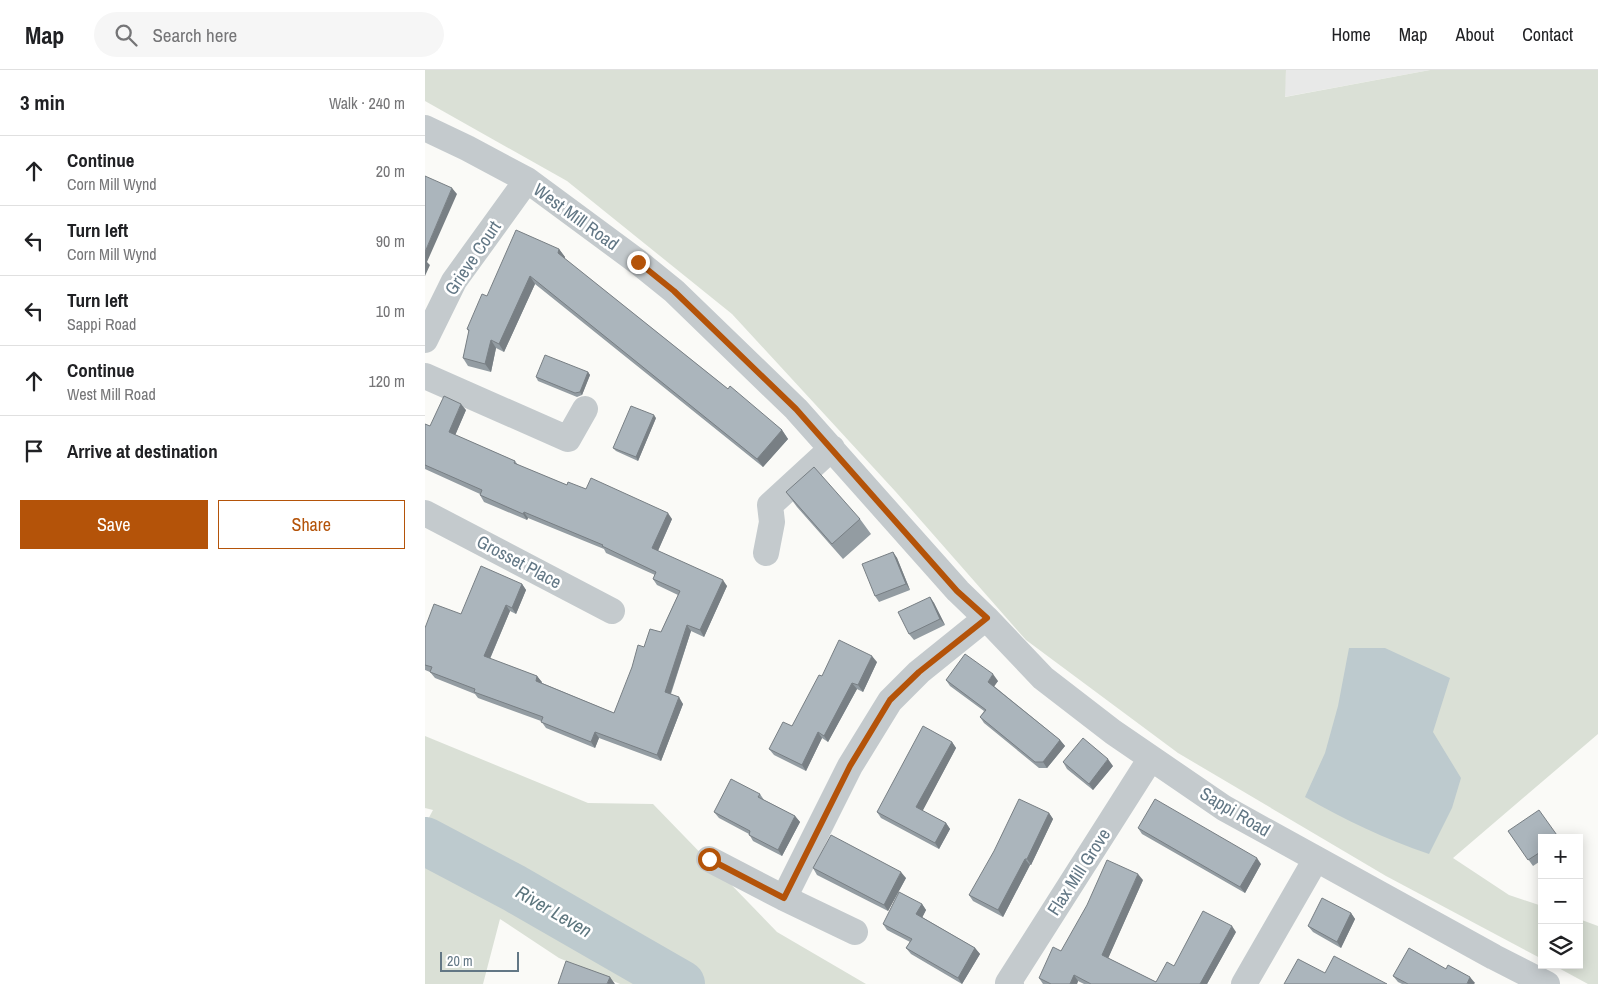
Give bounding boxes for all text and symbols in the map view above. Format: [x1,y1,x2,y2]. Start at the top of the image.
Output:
search box [94,12,444,57]
text: Map [25,19,64,51]
icon: search [112,21,140,49]
text: Search here [152,22,237,48]
text: Home [1331,22,1371,47]
text: Map [1399,22,1428,47]
text: About [1456,22,1494,47]
text: Contact [1522,22,1573,47]
text: 3 min [20,88,65,117]
text: Walk · 240 m [329,92,405,114]
text: Continue [67,147,135,173]
icon: ahead [20,157,48,185]
text: 20 m [376,160,405,182]
text: Corn Mill Wynd [67,173,157,195]
street label: West Mill Road [529,177,624,256]
street label: Grieve Court [439,216,507,300]
text: Turn left [67,217,128,243]
icon: left [20,227,48,255]
text: 90 m [376,230,405,252]
text: Corn Mill Wynd [67,243,157,265]
route end [627,251,650,274]
text: Turn left [67,287,128,313]
icon: left [20,297,48,325]
text: 10 m [376,300,405,322]
text: Sappi Road [67,313,136,335]
text: Continue [67,357,135,383]
icon: ahead [20,367,48,395]
text: 120 m [369,370,405,392]
text: West Mill Road [67,383,156,405]
icon: arrive [20,437,48,465]
text: Arrive at destination [67,438,218,464]
button: Save [20,500,208,549]
button: Share [218,500,405,549]
street label: Grosset Place [472,529,566,594]
street label: Sappi Road [1195,781,1275,842]
street label: Flax Mill Grove [1041,823,1116,920]
map controls [1538,834,1583,969]
button: + [1538,834,1583,879]
route start [698,848,721,871]
water label: River Leven [511,879,597,943]
button: − [1538,879,1583,924]
button: layers [1538,924,1583,969]
scale bar [440,949,519,972]
text: 20 m [447,952,473,970]

